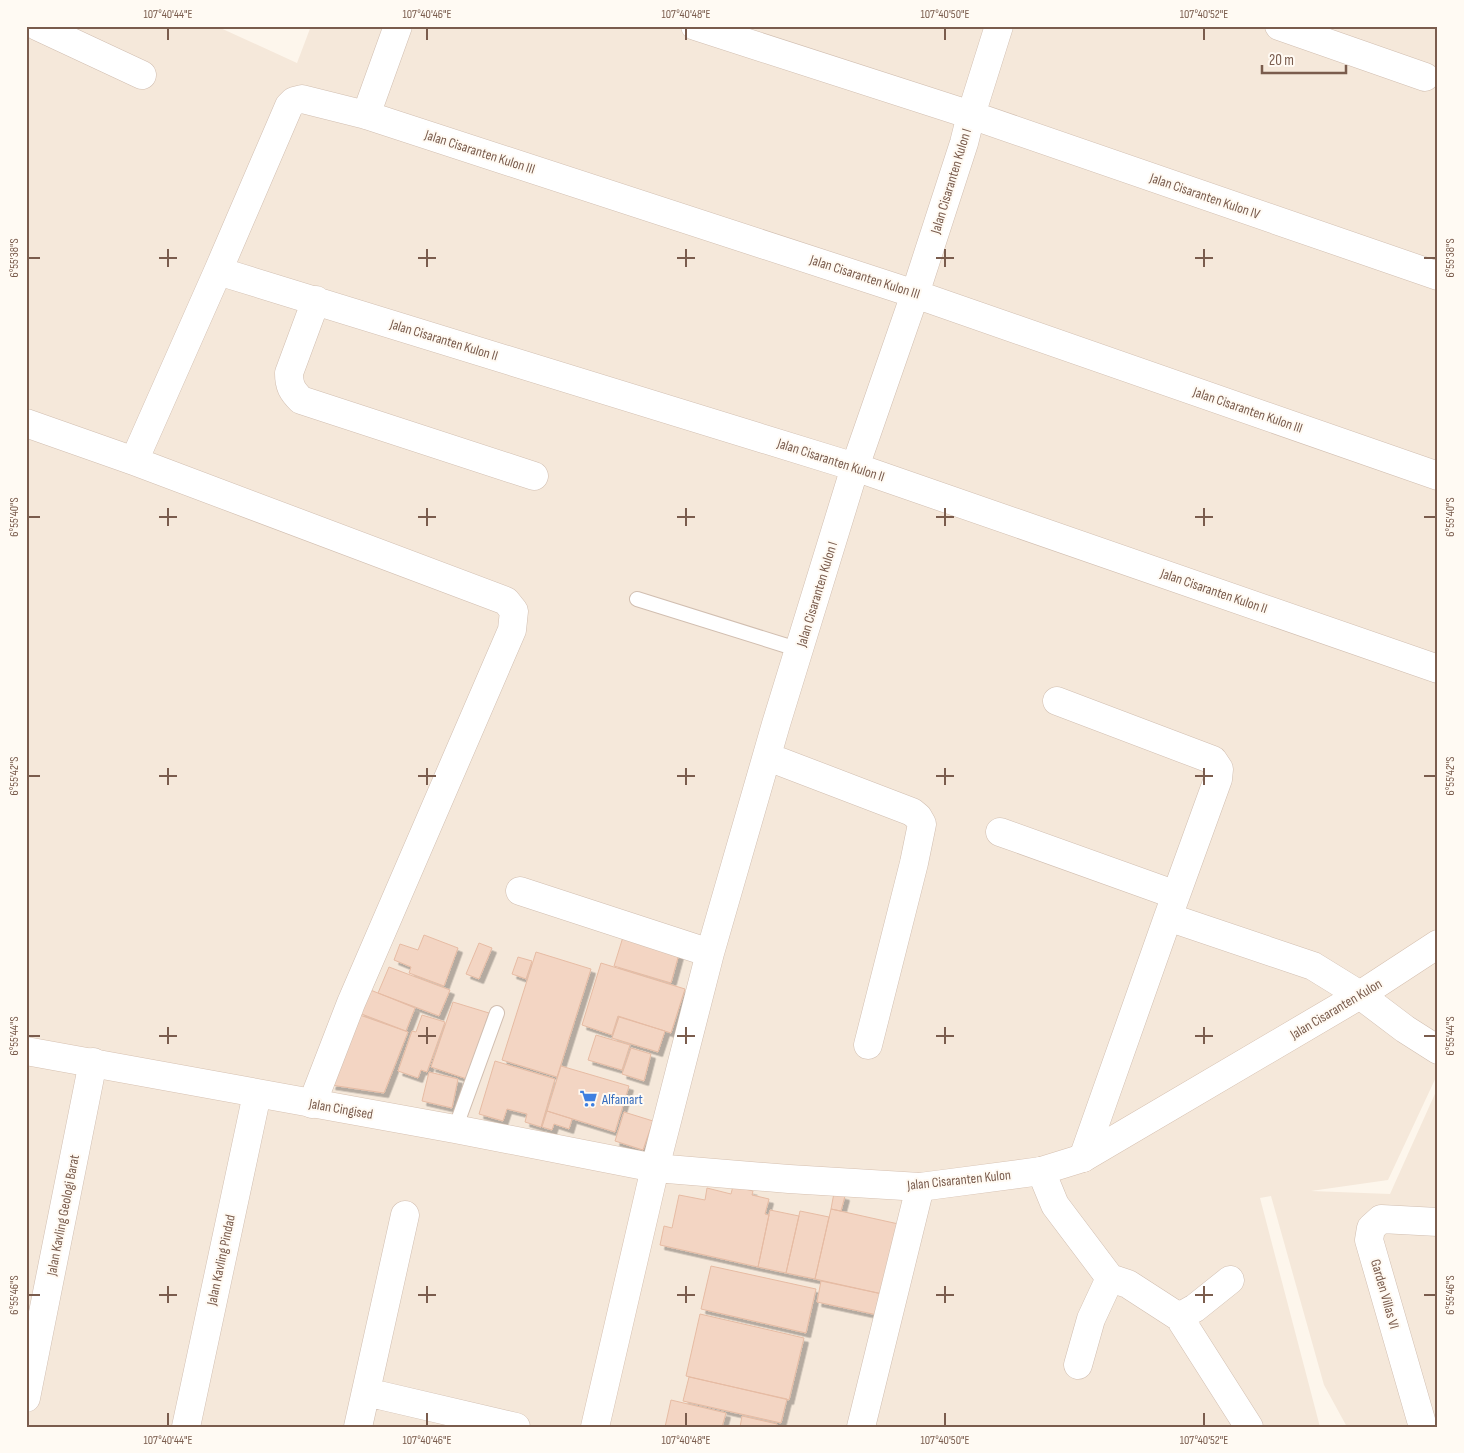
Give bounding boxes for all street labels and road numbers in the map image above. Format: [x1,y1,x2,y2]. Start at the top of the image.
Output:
street label: Jalan Cisaranten Kulon III [422,126,537,178]
street label: Jalan Cisaranten Kulon I [927,126,975,237]
street label: Jalan Cisaranten Kulon IV [1147,169,1263,223]
street label: Jalan Cisaranten Kulon III [807,251,922,303]
street label: Jalan Cisaranten Kulon II [387,315,500,364]
street label: Jalan Cisaranten Kulon III [1190,383,1305,437]
street label: Jalan Cisaranten Kulon II [774,434,887,485]
street label: Jalan Cisaranten Kulon I [793,539,841,650]
street label: Jalan Cisaranten Kulon II [1157,564,1270,617]
street label: Jalan Cisaranten Kulon [1286,975,1385,1044]
street label: Jalan Cingised [307,1095,374,1123]
street label: Jalan Kavling Geologi Barat [43,1153,83,1278]
street label: Jalan Cisaranten Kulon [905,1166,1012,1194]
street label: Jalan Kavling Pindad [203,1213,239,1308]
street label: Garden Villas VI [1367,1257,1403,1331]

